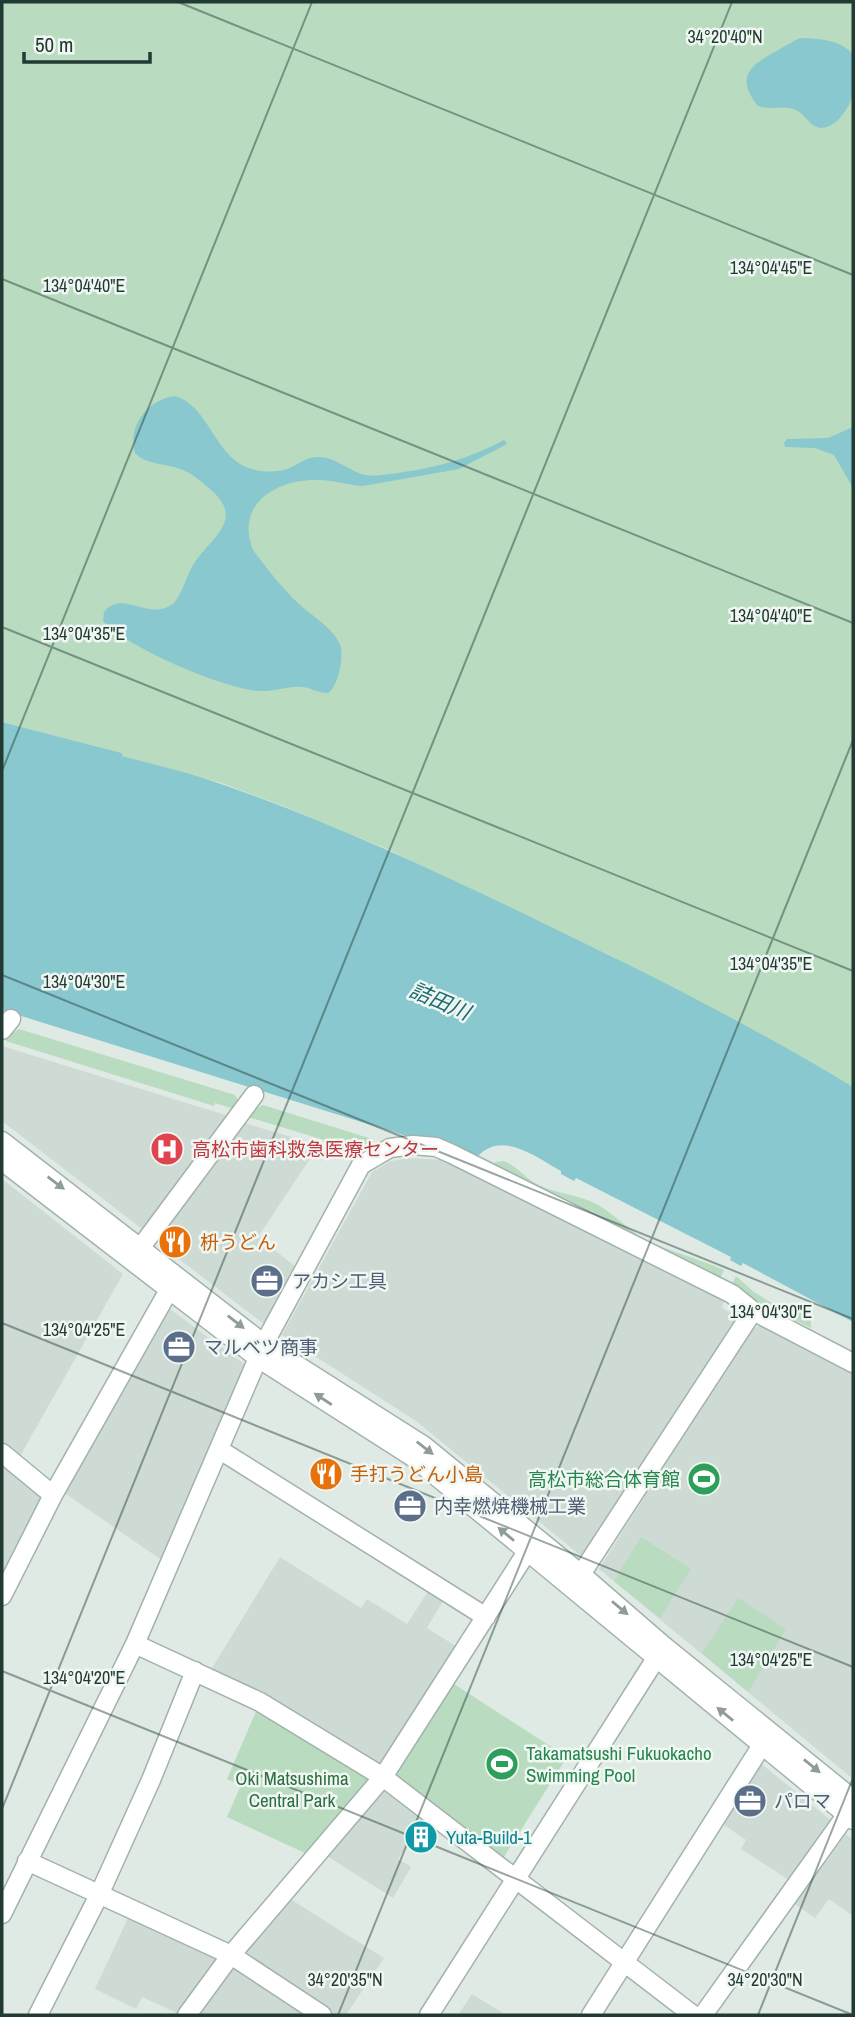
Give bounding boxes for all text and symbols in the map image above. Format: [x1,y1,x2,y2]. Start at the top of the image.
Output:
scale bar [24,21,150,65]
text: 34°20'40"N [687,24,763,49]
text: 50 m [35,30,73,59]
text: 134°04'45"E [730,255,812,280]
text: 134°04'40"E [43,273,125,298]
text: 134°04'40"E [730,603,812,628]
text: 134°04'35"E [43,621,125,646]
text: 134°04'35"E [730,951,812,976]
text: 134°04'30"E [43,969,125,994]
water label: 詰田川 [405,975,477,1027]
hospital icon: 高松市歯科救急医療センター [148,1130,186,1168]
place label: 高松市歯科救急医療センター [192,1136,439,1162]
one-way arrow [47,1175,65,1189]
restaurant icon: 枡うどん [156,1223,194,1261]
place label: 枡うどん [200,1229,276,1255]
office icon: アカシ工具 [248,1262,286,1300]
place label: アカシ工具 [292,1268,387,1294]
text: 134°04'30"E [730,1299,812,1324]
one-way arrow [227,1314,245,1328]
text: 134°04'25"E [43,1317,125,1342]
office icon: マルベツ商事 [160,1328,198,1366]
place label: マルベツ商事 [204,1334,318,1360]
one-way arrow [313,1393,333,1406]
one-way arrow [416,1440,434,1455]
restaurant icon: 手打うどん小島 [307,1455,345,1493]
sports icon: 高松市総合体育館 [685,1460,723,1498]
place label: 手打うどん小島 [350,1461,483,1487]
place label: 高松市総合体育館 [528,1466,680,1492]
office icon: 内幸燃焼機械工業 [391,1487,429,1525]
place label: 内幸燃焼機械工業 [434,1493,586,1519]
one-way arrow [497,1527,515,1542]
one-way arrow [611,1600,629,1616]
text: 134°04'25"E [730,1647,812,1672]
text: 134°04'20"E [43,1665,125,1690]
one-way arrow [716,1707,733,1722]
place label: Takamatsushi Fukuokacho Swimming Pool [526,1740,712,1788]
sports icon: Takamatsushi Fukuokacho Swimming Pool [483,1745,521,1783]
one-way arrow [803,1758,821,1773]
park label: Oki Matsushima Central Park [235,1765,349,1813]
office icon: パロマ [731,1782,769,1820]
place label: パロマ [774,1788,831,1814]
building icon: Yuta-Build-1 [402,1818,440,1856]
place label: Yuta-Build-1 [446,1824,532,1850]
text: 34°20'35"N [307,1967,383,1992]
text: 34°20'30"N [727,1967,803,1992]

